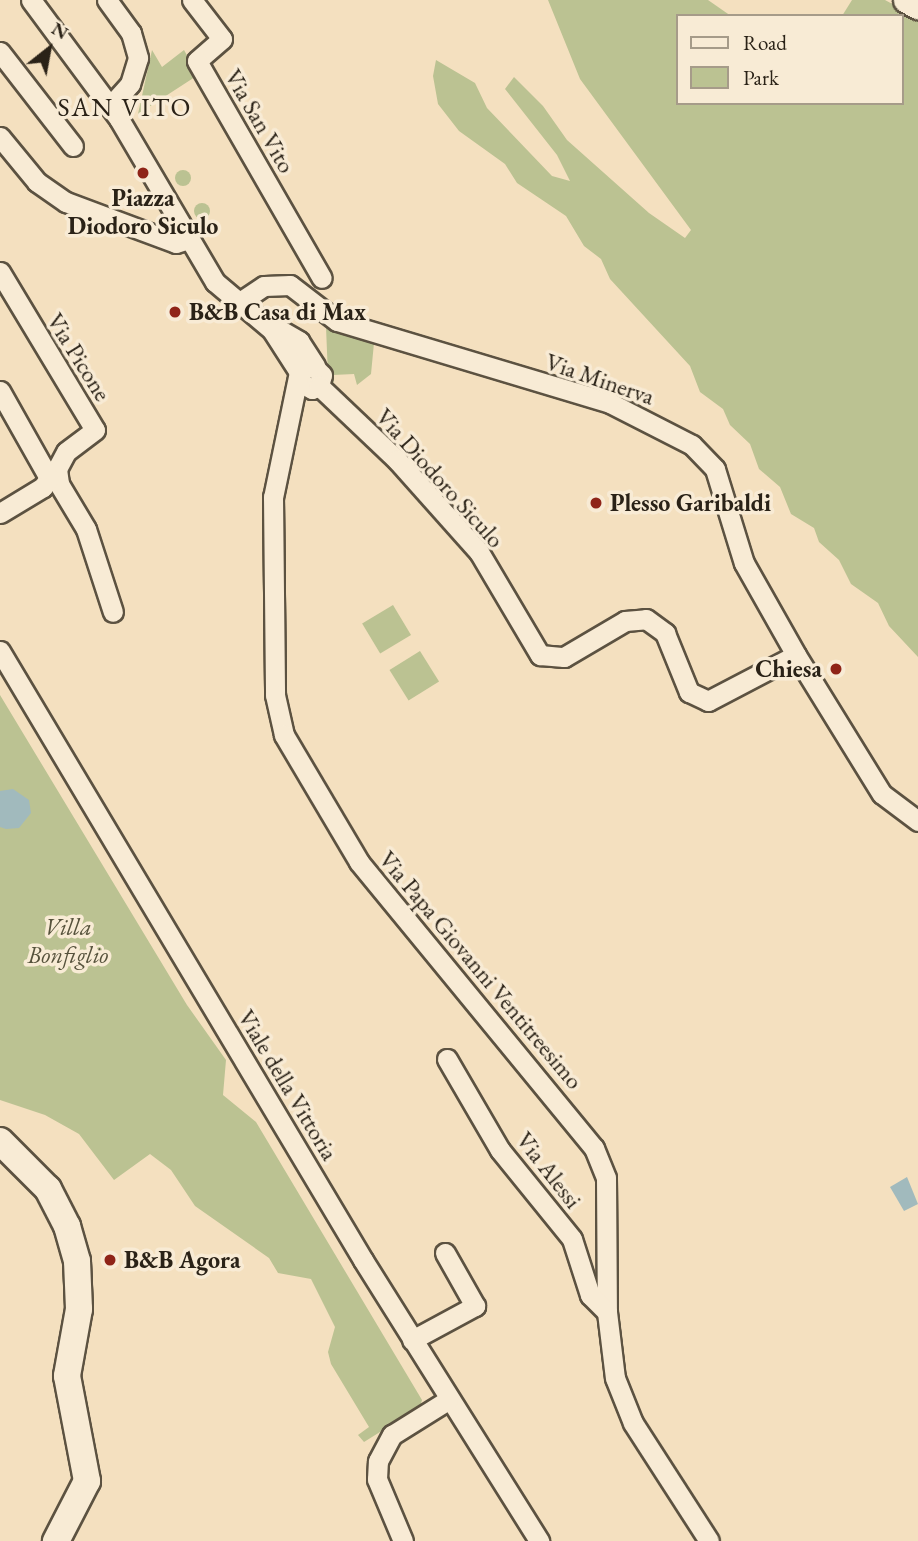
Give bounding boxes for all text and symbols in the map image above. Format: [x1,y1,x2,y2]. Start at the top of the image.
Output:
north arrow [14,14,84,84]
legend [676,14,904,105]
text: N [47,16,73,45]
text: Road [743,29,787,56]
street label: Via San Vito [219,64,301,178]
text: Park [743,64,779,91]
district label: SAN VITO [59,92,191,124]
marker: Piazza Diodoro Siculo [135,165,151,181]
place label: Piazza Diodoro Siculo [68,184,218,240]
place label: B&B Casa di Max [189,298,366,326]
marker: B&B Casa di Max [167,304,183,320]
street label: Via Picone [41,308,117,406]
street label: Via Minerva [542,347,658,411]
street label: Via Diodoro Siculo [370,402,510,554]
place label: Plesso Garibaldi [610,489,771,517]
marker: Plesso Garibaldi [588,495,604,511]
place label: Chiesa [755,655,822,683]
marker: Chiesa [828,661,844,677]
street label: Via Papa Giovanni Ventitreesimo [373,845,589,1095]
park label: Villa Bonfiglio [28,913,108,969]
street label: Viale della Vittoria [232,1005,344,1165]
street label: Via Alessi [510,1126,588,1214]
place label: B&B Agora [124,1246,241,1274]
marker: B&B Agora [102,1252,118,1268]

